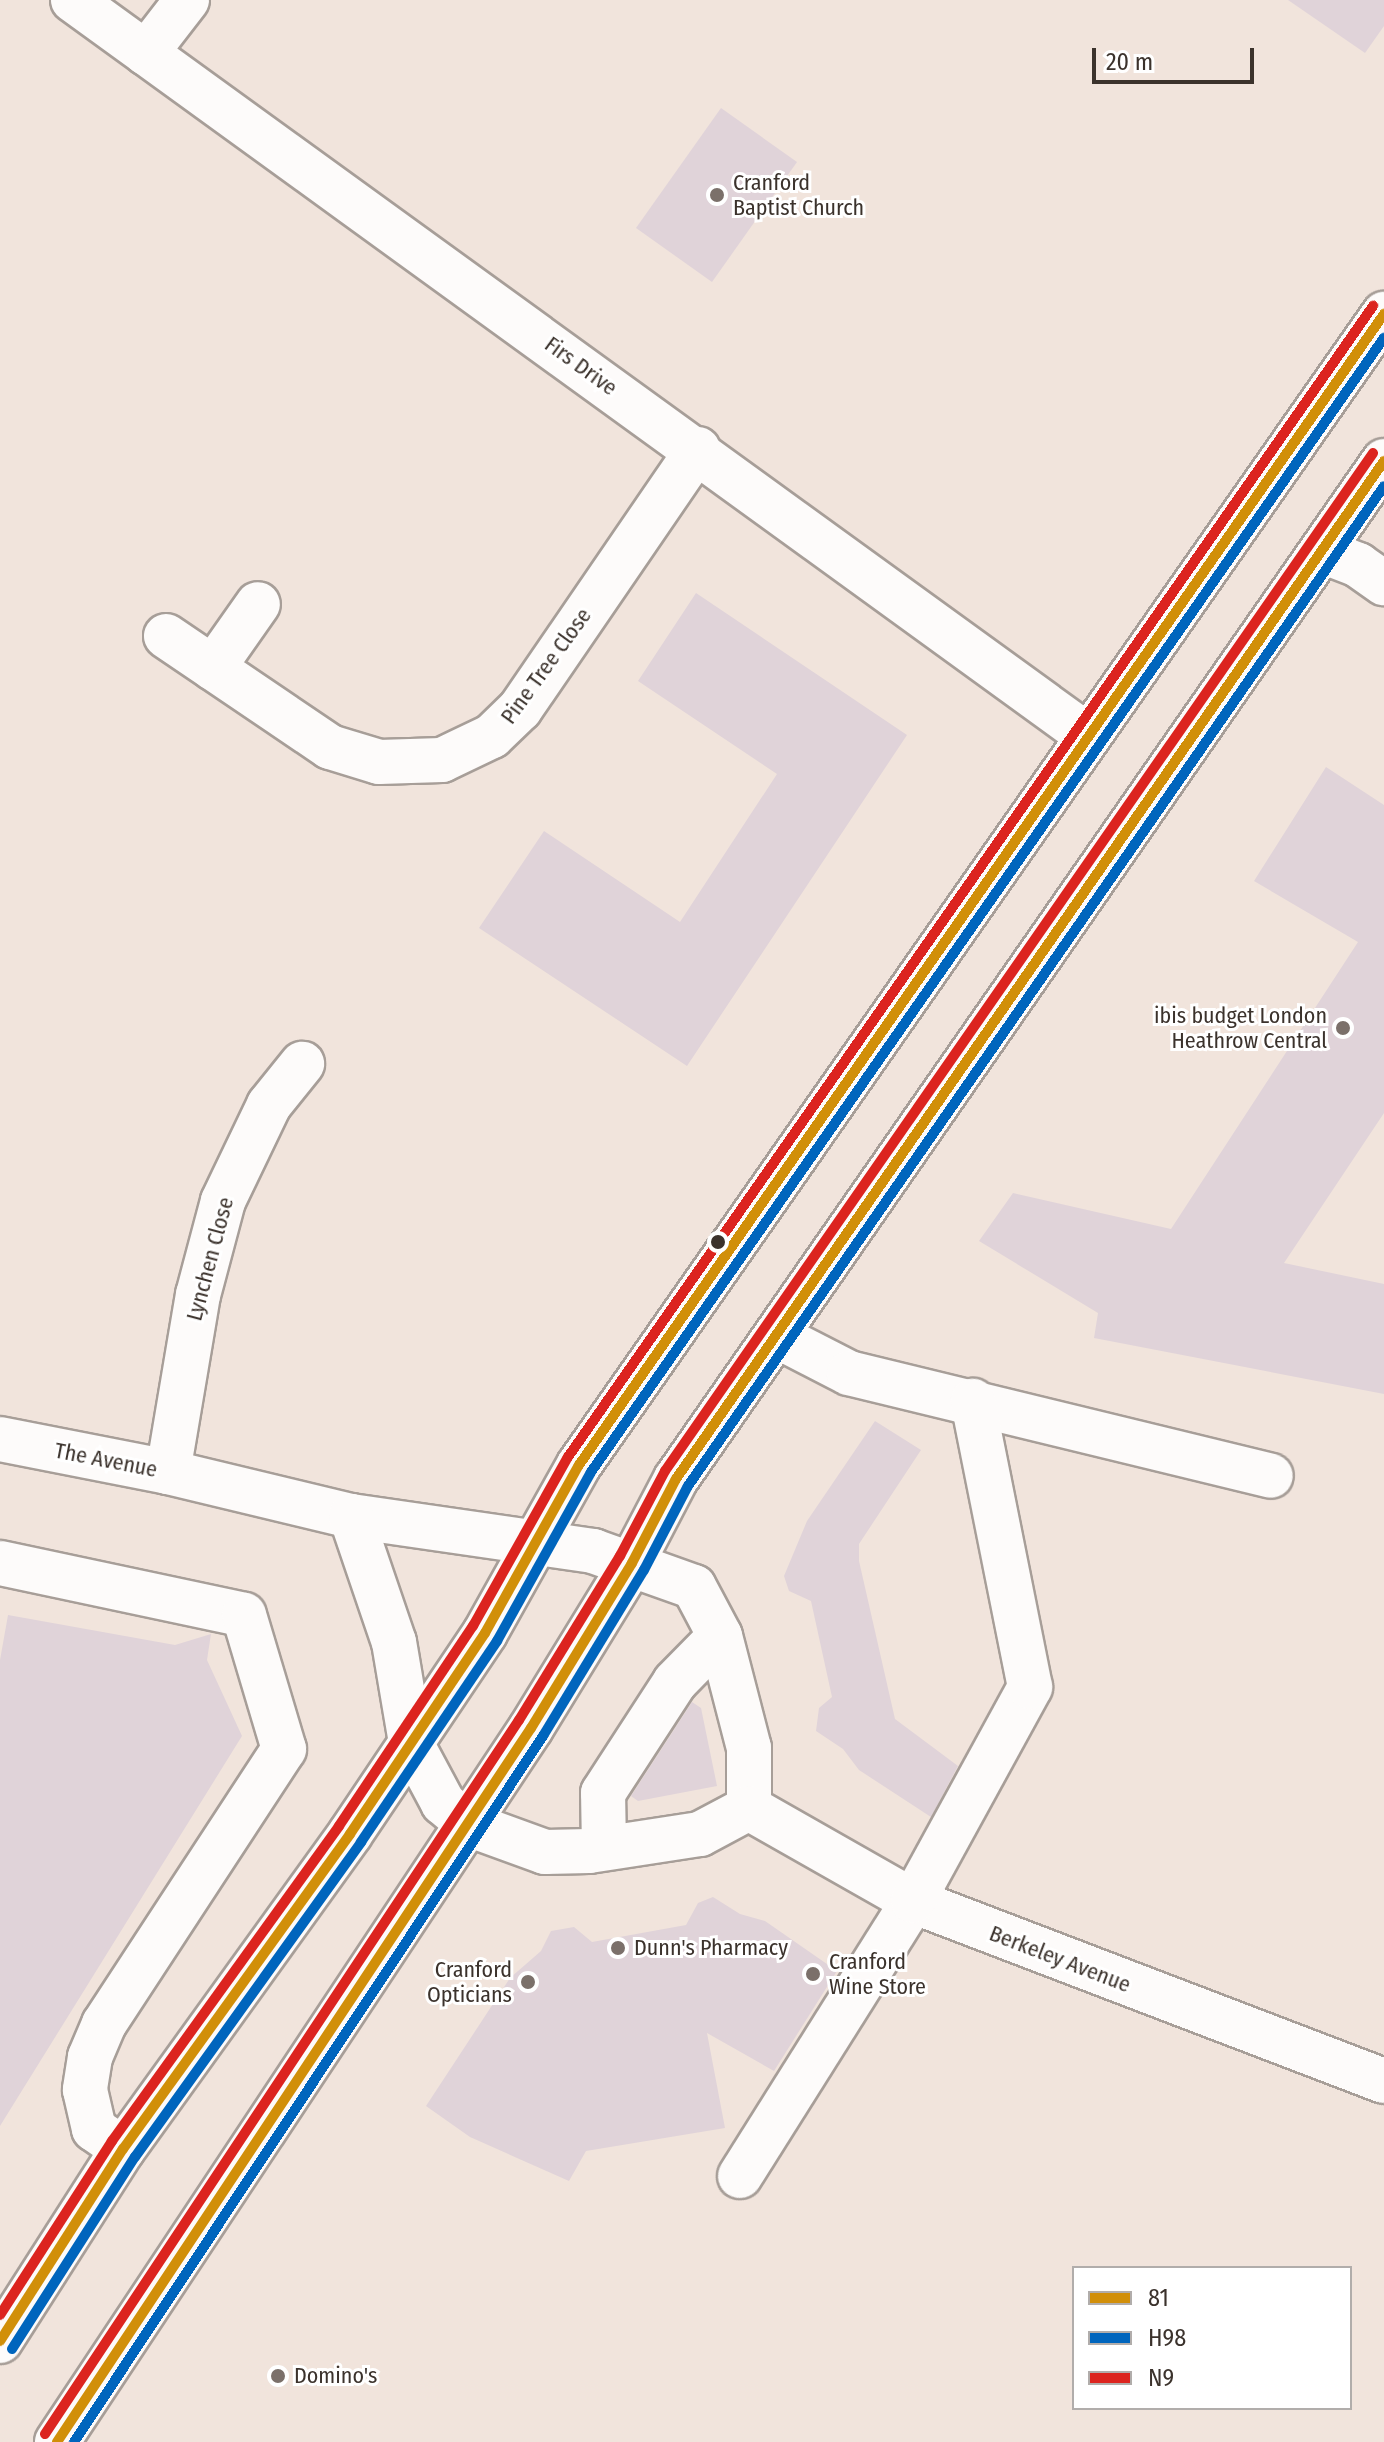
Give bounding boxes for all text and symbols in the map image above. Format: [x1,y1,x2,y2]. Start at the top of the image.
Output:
scale bar [1096,32,1258,82]
text: 20 m [1106,48,1153,76]
place label: Cranford Baptist Church [733,169,864,220]
marker: Cranford Baptist Church [708,186,726,204]
street label: Firs Drive [540,331,622,401]
street label: Pine Tree Close [495,603,597,729]
place label: ibis budget London Heathrow Central [1154,1002,1327,1054]
marker: ibis budget London Heathrow Central [1334,1019,1352,1037]
street label: Lynchen Close [181,1194,239,1324]
unlabelled marker [710,1234,726,1250]
street label: The Avenue [52,1437,160,1483]
street label: Berkeley Avenue [986,1920,1134,1998]
place label: Dunn's Pharmacy [634,1935,788,1961]
marker: Dunn's Pharmacy [609,1939,627,1957]
place label: Cranford Wine Store [829,1948,926,2000]
place label: Cranford Opticians [427,1956,512,2008]
marker: Cranford Wine Store [804,1965,822,1983]
marker: Cranford Opticians [519,1973,537,1991]
legend [1072,2266,1352,2410]
text: 81 [1148,2284,1169,2312]
text: H98 [1148,2324,1186,2352]
place label: Domino's [294,2363,377,2389]
text: N9 [1148,2364,1174,2392]
marker: Domino's [269,2367,287,2385]

